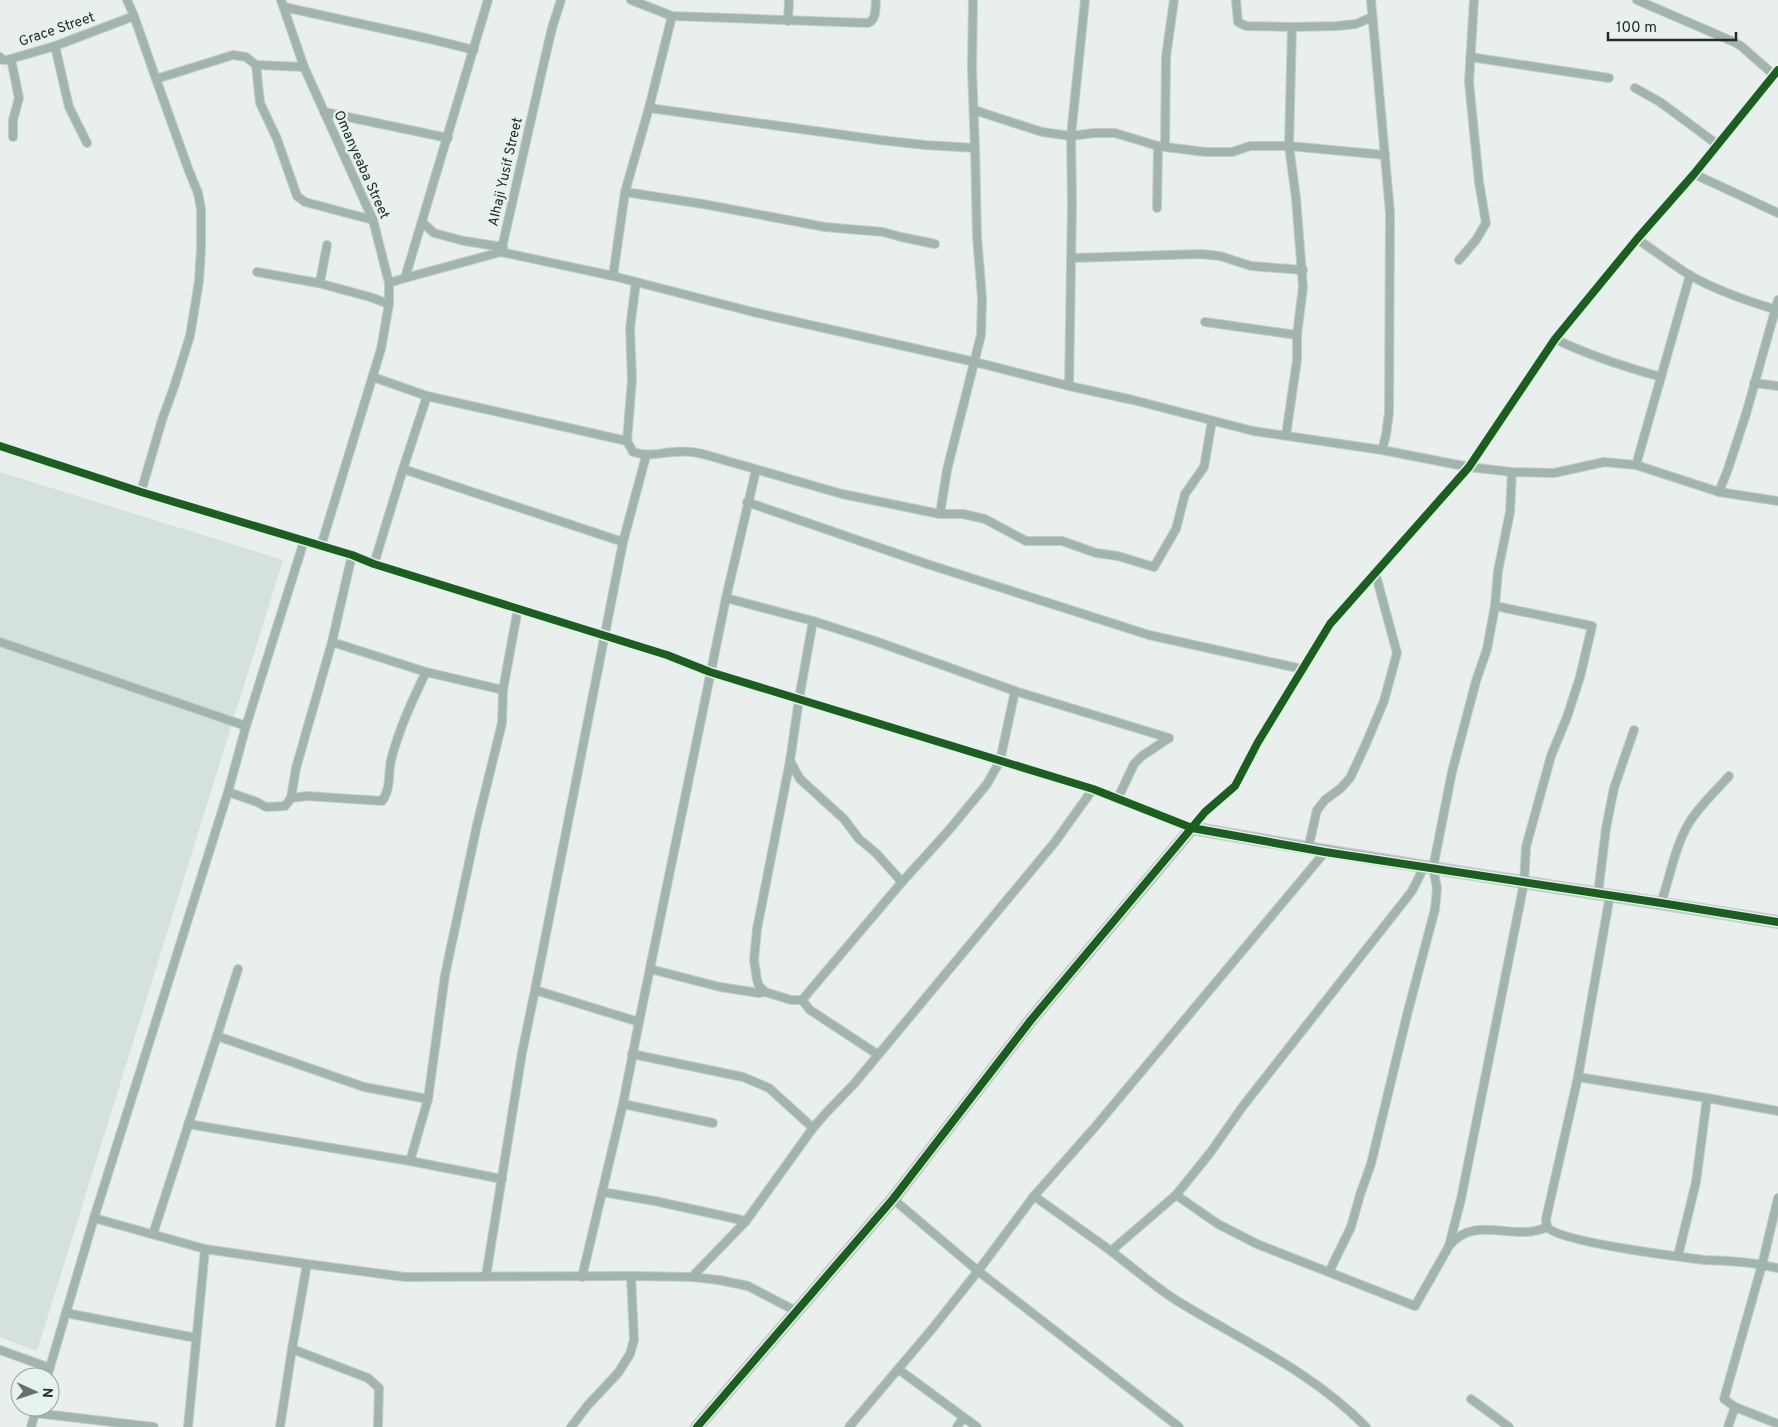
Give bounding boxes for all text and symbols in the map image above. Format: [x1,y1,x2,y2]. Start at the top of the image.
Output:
street label: Grace Street [17,9,97,51]
scale bar [1608,10,1736,42]
text: 100 m [1616,19,1657,38]
street label: Omanyeaba Street [329,108,393,222]
street label: Alhaji Yusif Street [485,116,527,228]
north arrow [10,1367,60,1417]
text: N [38,1387,55,1398]

